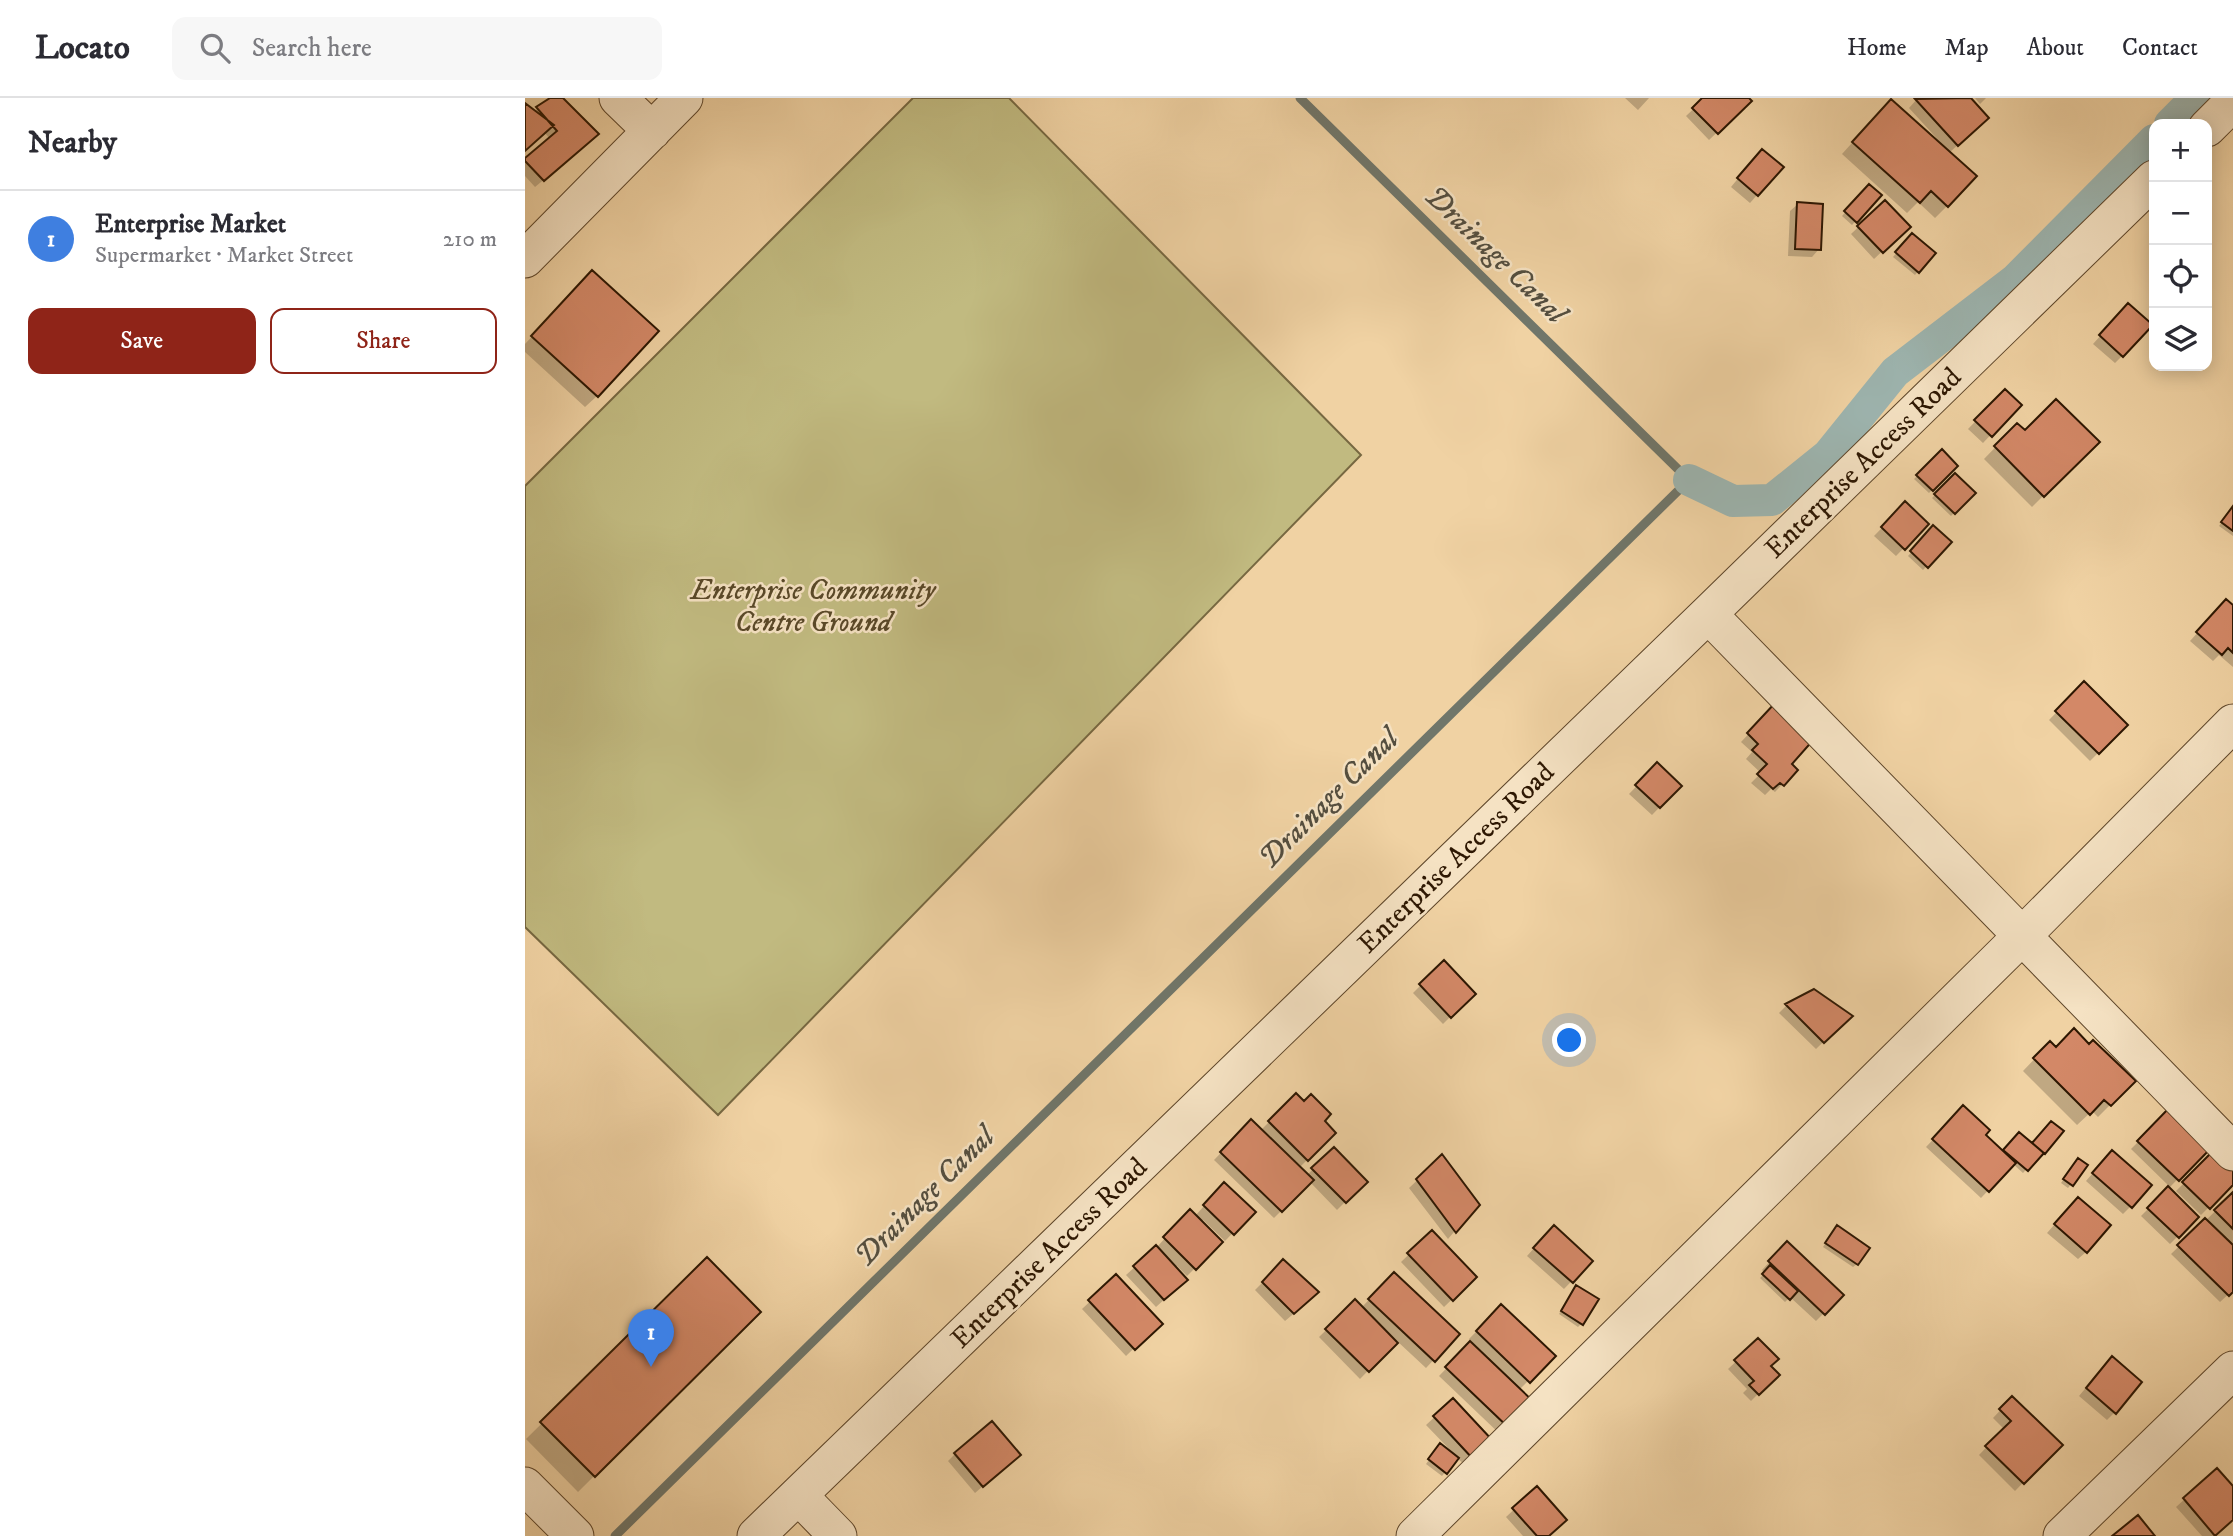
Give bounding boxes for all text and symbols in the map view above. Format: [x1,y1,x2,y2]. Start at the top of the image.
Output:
search box [172,17,662,80]
text: Locato [35,28,130,69]
icon: search [196,29,234,67]
text: Search here [252,32,372,65]
text: Home [1847,33,1906,63]
text: Map [1944,33,1989,63]
text: About [2027,33,2084,63]
text: Contact [2122,33,2198,63]
map controls [2149,119,2212,371]
button: + [2149,119,2212,182]
text: Nearby [28,125,117,162]
water label: Drainage Canal [1416,178,1576,334]
button: − [2149,182,2212,245]
text: Enterprise Market [95,208,286,241]
text: 1 [47,225,55,254]
text: 210 m [443,225,497,254]
text: Supermarket · Market Street [95,241,353,270]
button: locate [2149,245,2212,308]
button: Save [28,308,256,374]
button: Share [270,308,497,374]
button: layers [2149,308,2212,371]
street label: Enterprise Access Road [1757,360,1969,566]
park label: Enterprise Community Centre Ground [689,573,937,640]
water label: Drainage Canal [1251,719,1409,877]
street label: Enterprise Access Road [1350,755,1562,961]
your location [1552,1023,1586,1057]
water label: Drainage Canal [847,1117,1005,1275]
street label: Enterprise Access Road [943,1150,1155,1356]
pin: 1 [628,1309,674,1367]

